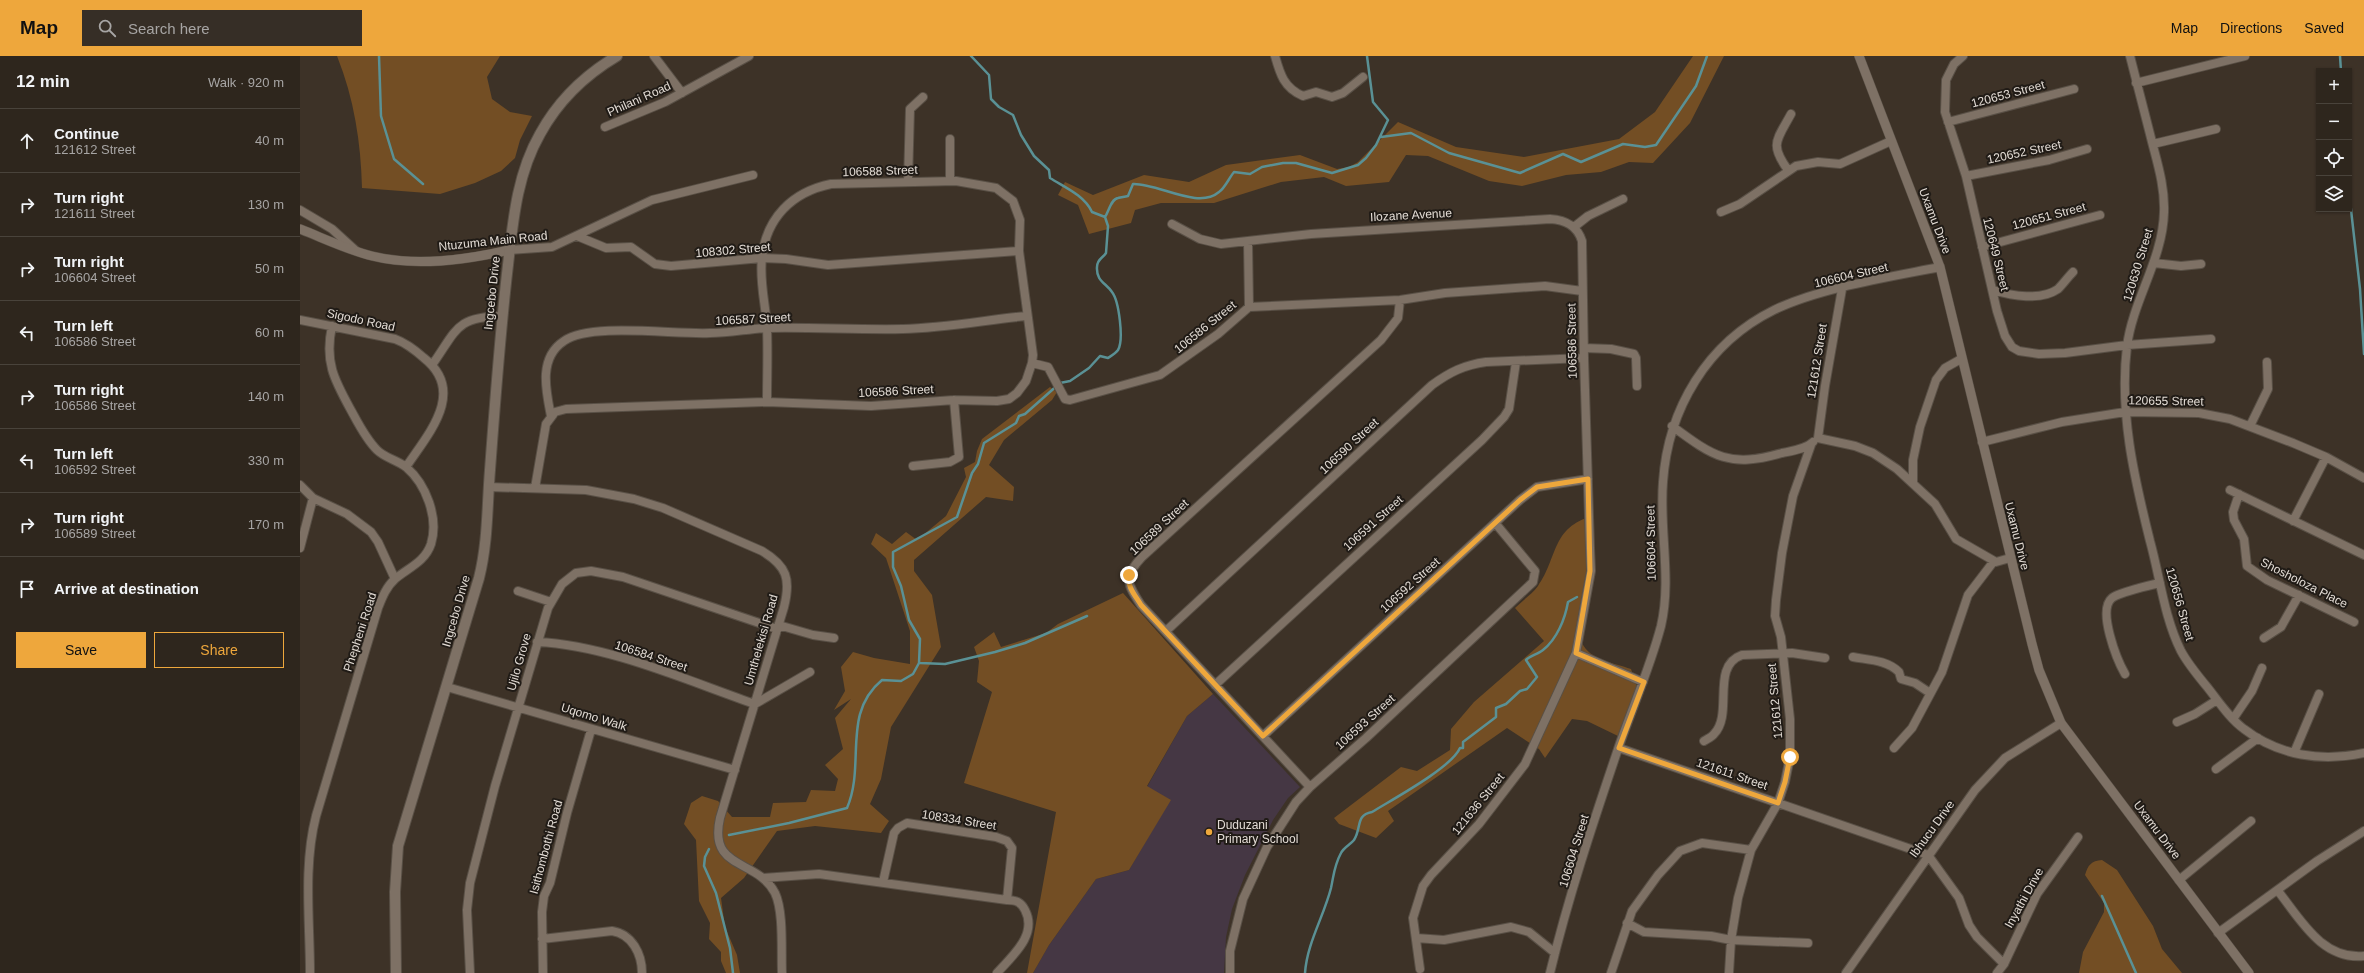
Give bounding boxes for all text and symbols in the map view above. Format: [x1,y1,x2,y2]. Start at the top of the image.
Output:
search box [82,10,362,46]
text: Map [20,17,58,38]
icon: search [96,17,118,39]
text: Search here [128,20,210,37]
text: Map [2171,20,2198,36]
text: Directions [2220,20,2282,36]
text: Saved [2304,20,2344,36]
map controls [2316,68,2352,212]
button: + [2316,68,2352,104]
text: 12 min [16,72,70,91]
text: Walk · 920 m [208,75,284,90]
street label: 120653 Street [1970,77,2047,111]
street label: Philani Road [605,79,673,119]
button: − [2316,104,2352,140]
text: Continue [54,125,119,142]
icon: ahead [16,130,38,152]
text: 40 m [255,133,284,148]
street label: 120652 Street [1986,137,2063,167]
button: locate [2316,140,2352,176]
text: 121612 Street [54,142,136,157]
street label: 106588 Street [842,163,919,179]
button: layers [2316,176,2352,212]
street label: Uxamu Drive [1916,186,1954,256]
text: Turn right [54,189,124,206]
icon: right [16,194,38,216]
text: 130 m [248,197,284,212]
street label: 120651 Street [2011,199,2088,233]
text: 121611 Street [54,206,135,221]
street label: Ilozane Avenue [1370,206,1453,224]
street label: 120649 Street [1980,216,2012,293]
street label: 120630 Street [2120,226,2156,303]
street label: Ntuzuma Main Road [438,228,548,254]
street label: 108302 Street [695,240,772,260]
text: Turn right [54,253,124,270]
street label: Ingcebo Drive [481,255,503,331]
icon: right [16,258,38,280]
street label: 106604 Street [1813,260,1890,290]
text: 50 m [255,261,284,276]
text: 106604 Street [54,270,136,285]
street label: 106586 Street [1171,297,1239,356]
street label: 106586 Street [1564,303,1580,379]
street label: Sigodo Road [326,306,396,334]
street label: 106587 Street [715,310,792,328]
text: Turn left [54,317,113,334]
icon: left [16,322,38,344]
street label: 121612 Street [1804,322,1830,399]
text: 60 m [255,325,284,340]
text: 106586 Street [54,334,136,349]
text: Turn right [54,381,124,398]
street label: 106586 Street [858,382,935,400]
icon: right [16,386,38,408]
text: 140 m [248,389,284,404]
street label: 120655 Street [2128,393,2204,409]
text: 106586 Street [54,398,136,413]
street label: 106590 Street [1317,415,1382,477]
text: Turn left [54,445,113,462]
icon: left [16,450,38,472]
text: 330 m [248,453,284,468]
text: 106592 Street [54,462,136,477]
street label: 106591 Street [1340,492,1406,553]
street label: 106589 Street [1127,496,1192,558]
street label: Uxamu Drive [2002,501,2032,572]
street label: 106604 Street [1643,505,1659,581]
text: Turn right [54,509,124,526]
icon: right [16,514,38,536]
text: 170 m [248,517,284,532]
text: 106589 Street [54,526,136,541]
street label: 106592 Street [1377,554,1443,615]
street label: Shosholoza Place [2258,555,2350,611]
route end [1120,566,1138,584]
street label: 120656 Street [2163,566,2197,643]
street label: Ingcebo Drive [439,573,473,649]
icon: arrive [16,578,38,600]
text: Arrive at destination [54,580,199,597]
street label: Phepheni Road [341,590,379,674]
street label: Umthelekisi Road [741,593,781,687]
street label: Ujilo Grove [504,631,534,692]
button: Save [16,632,146,668]
button: Share [154,632,284,668]
street label: 106584 Street [613,638,690,675]
street label: 121612 Street [1765,662,1785,739]
street label: 106593 Street [1332,691,1398,752]
street label: Uqomo Walk [559,700,630,734]
route start [1781,748,1799,766]
street label: 121611 Street [1694,755,1770,793]
street label: 121636 Street [1449,770,1508,838]
street label: Ibhucu Drive [1907,797,1958,860]
street label: Isithombothi Road [527,798,565,896]
street label: Uxamu Drive [2131,798,2184,862]
street label: 108334 Street [921,807,998,833]
street label: 106604 Street [1556,812,1592,889]
place label: Duduzani Primary School [1217,818,1298,846]
marker: Duduzani Primary School [1204,827,1214,837]
street label: Inyathi Drive [2002,865,2046,931]

